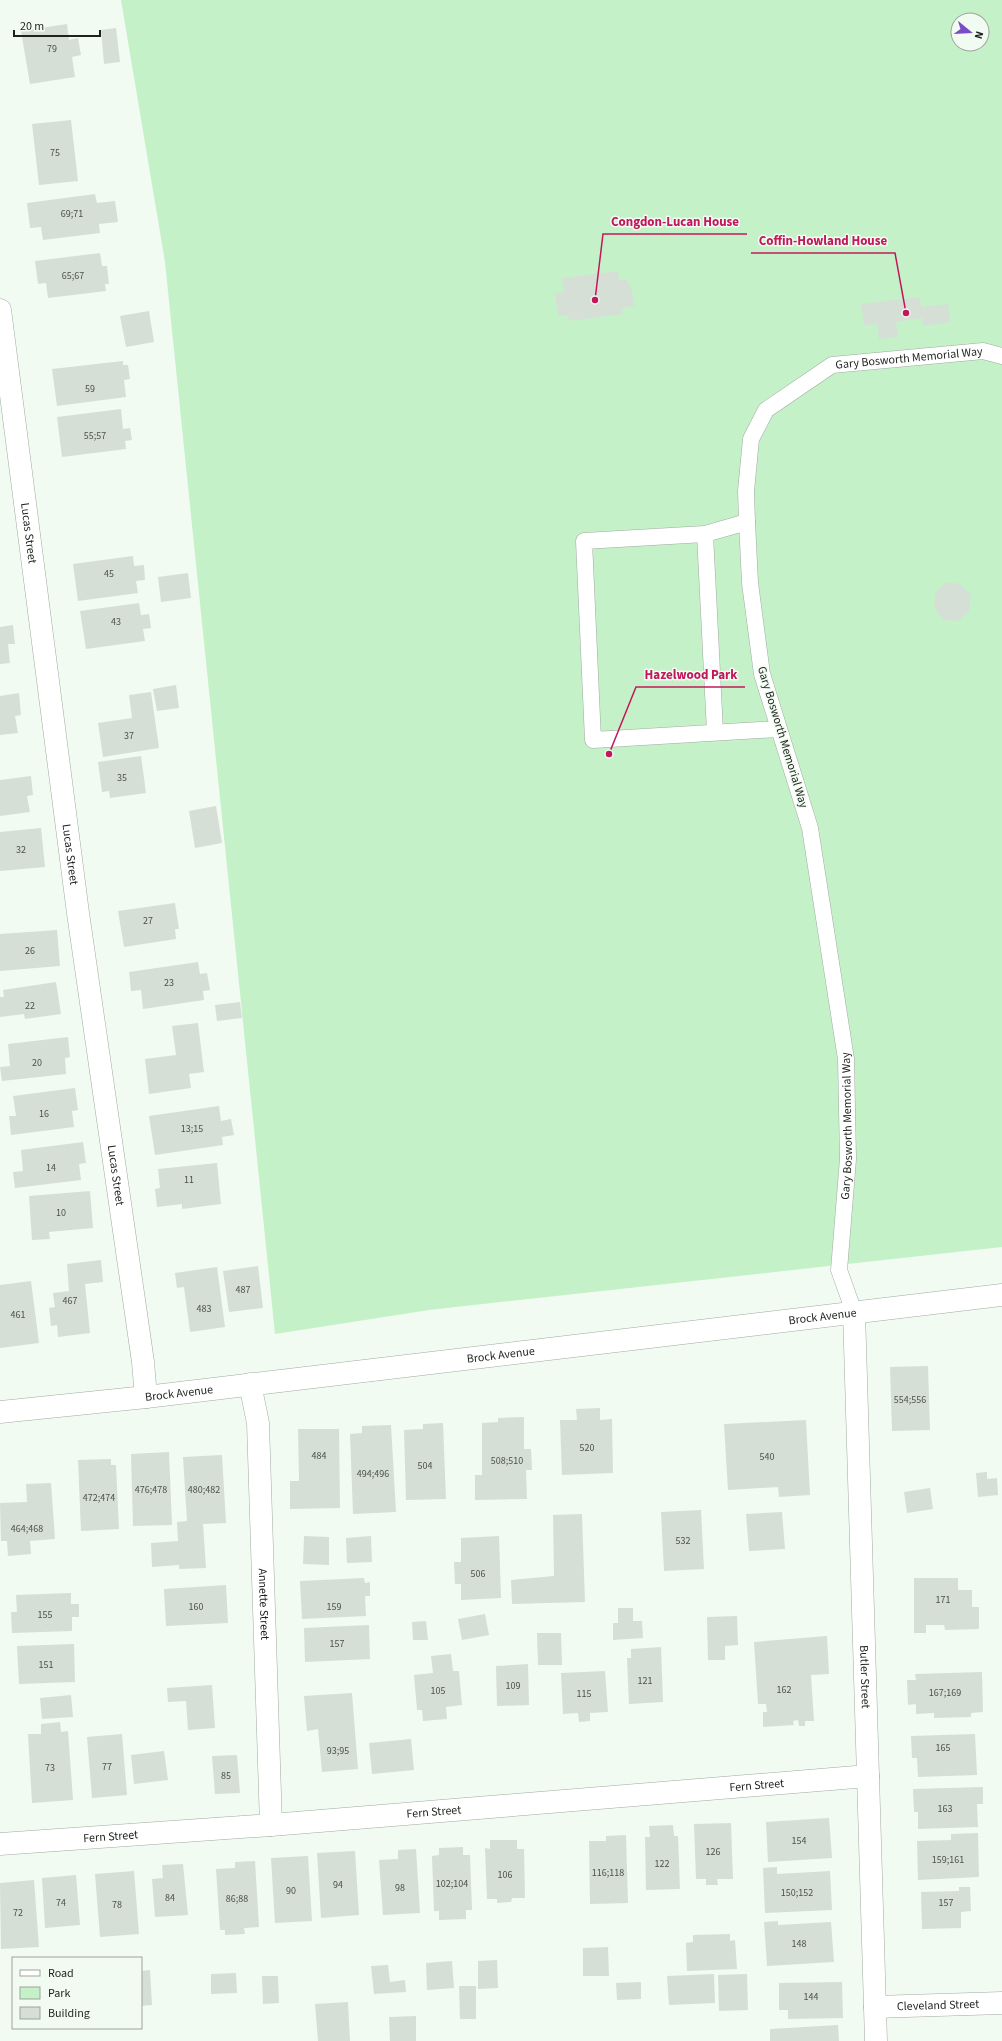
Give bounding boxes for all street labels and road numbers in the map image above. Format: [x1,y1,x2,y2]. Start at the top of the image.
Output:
street label: Gary Bosworth Memorial Way [835,343,984,374]
street label: Lucas Street [16,502,41,565]
street label: Gary Bosworth Memorial Way [753,664,812,810]
street label: Lucas Street [58,823,82,886]
street label: Gary Bosworth Memorial Way [837,1051,857,1200]
street label: Lucas Street [103,1144,128,1207]
street label: Brock Avenue [787,1304,858,1329]
street label: Brock Avenue [466,1343,536,1368]
street label: Brock Avenue [144,1381,214,1406]
street label: Annette Street [254,1568,273,1640]
street label: Butler Street [855,1645,874,1709]
street label: Fern Street [729,1775,785,1796]
street label: Fern Street [406,1801,462,1823]
street label: Fern Street [83,1826,139,1847]
street label: Cleveland Street [897,1996,979,2015]

